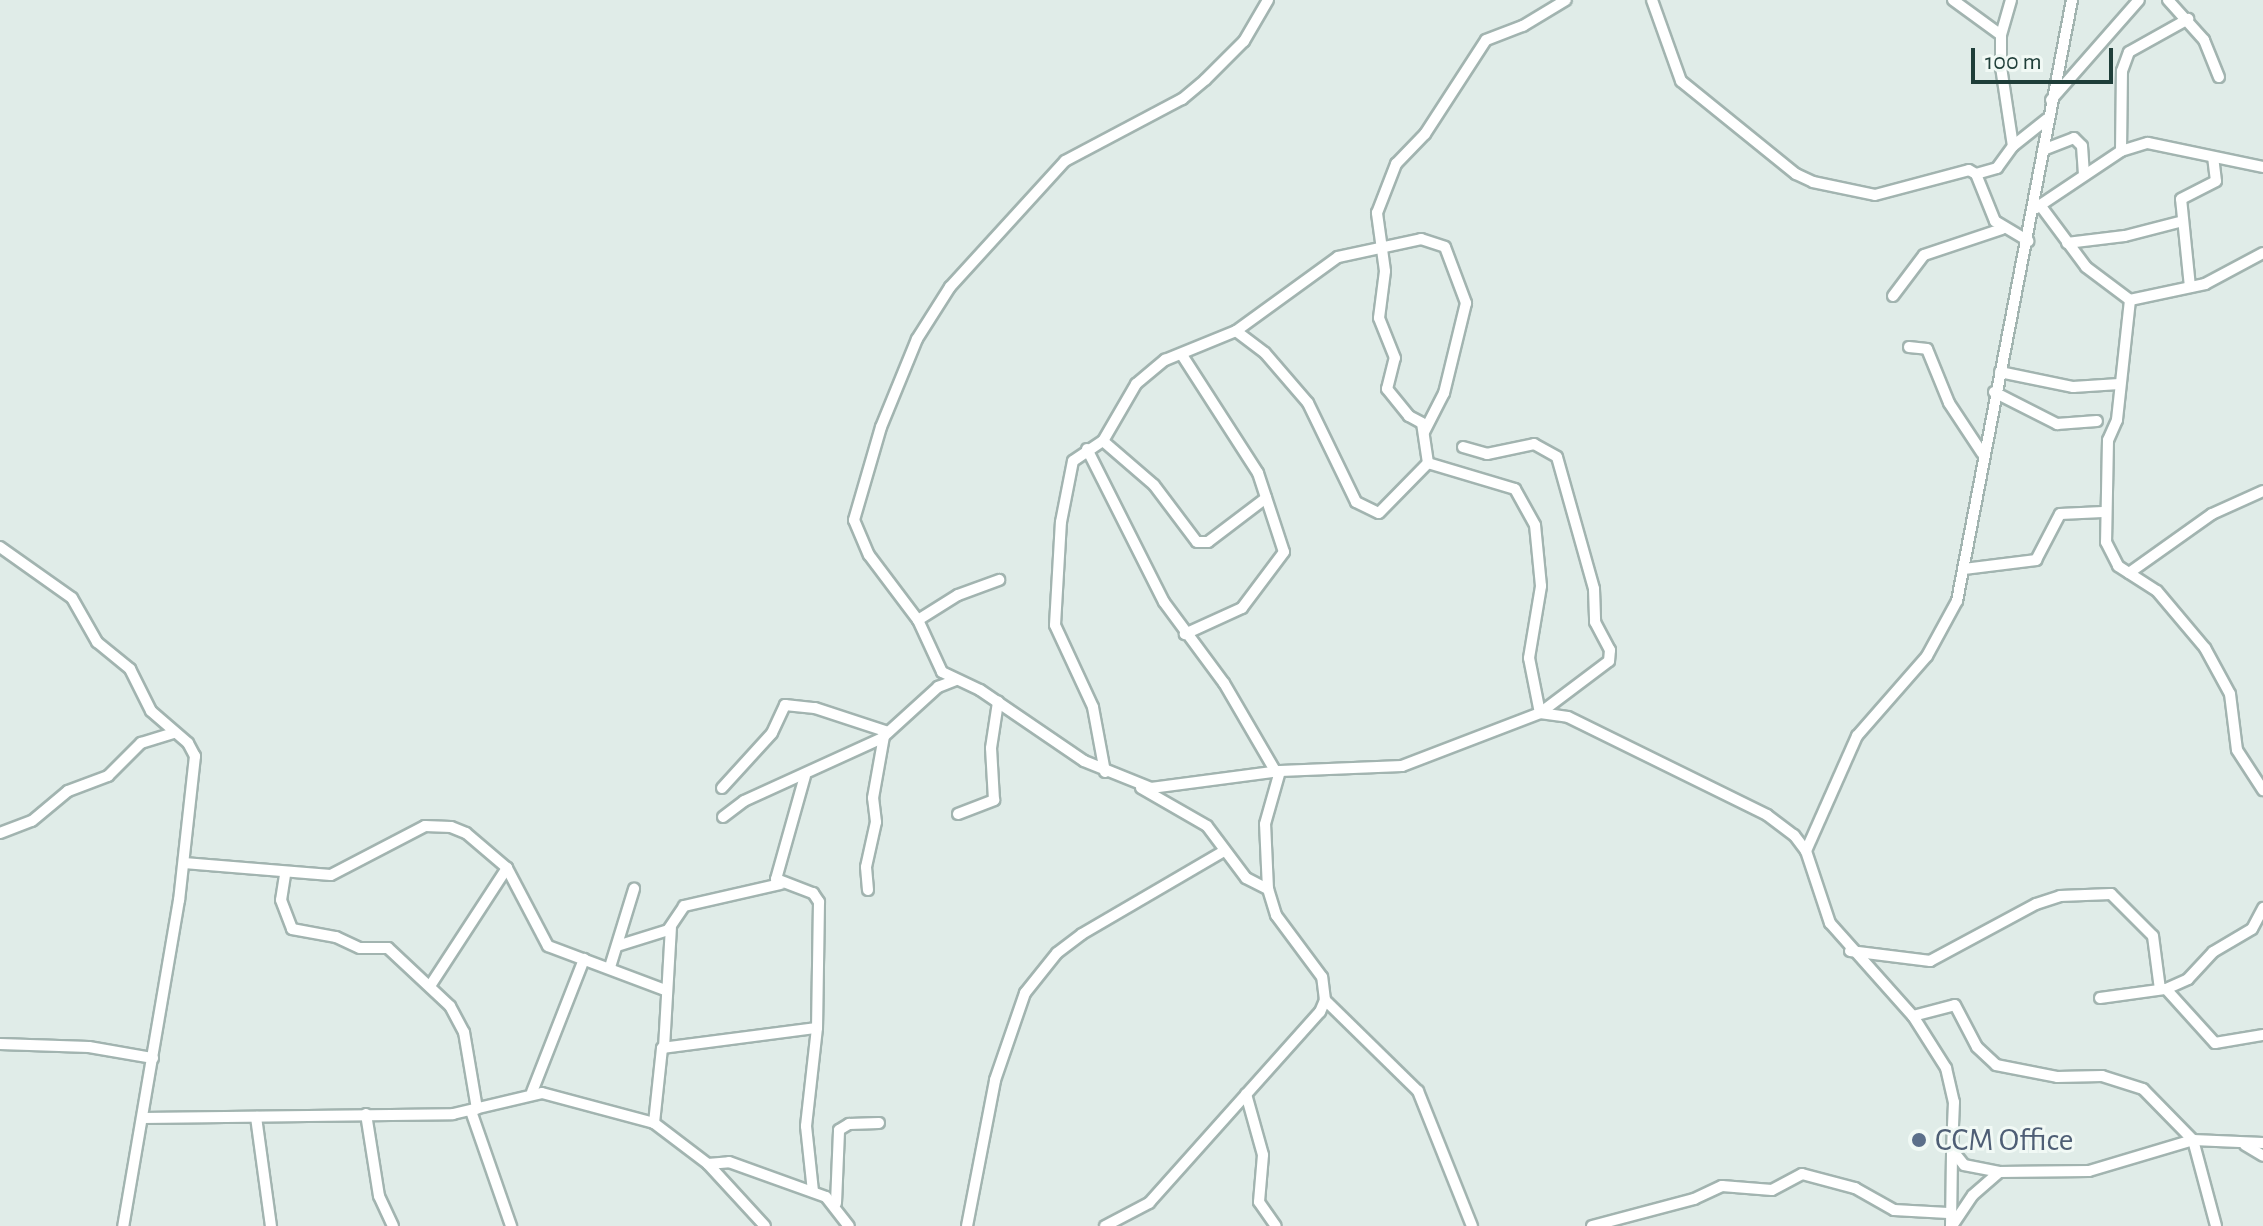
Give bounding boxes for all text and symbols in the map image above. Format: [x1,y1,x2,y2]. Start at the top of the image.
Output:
scale bar [1975,32,2117,82]
text: 100 m [1985,50,2042,74]
place label: CCM Office [1935,1121,2074,1159]
marker: CCM Office [1910,1131,1928,1149]

